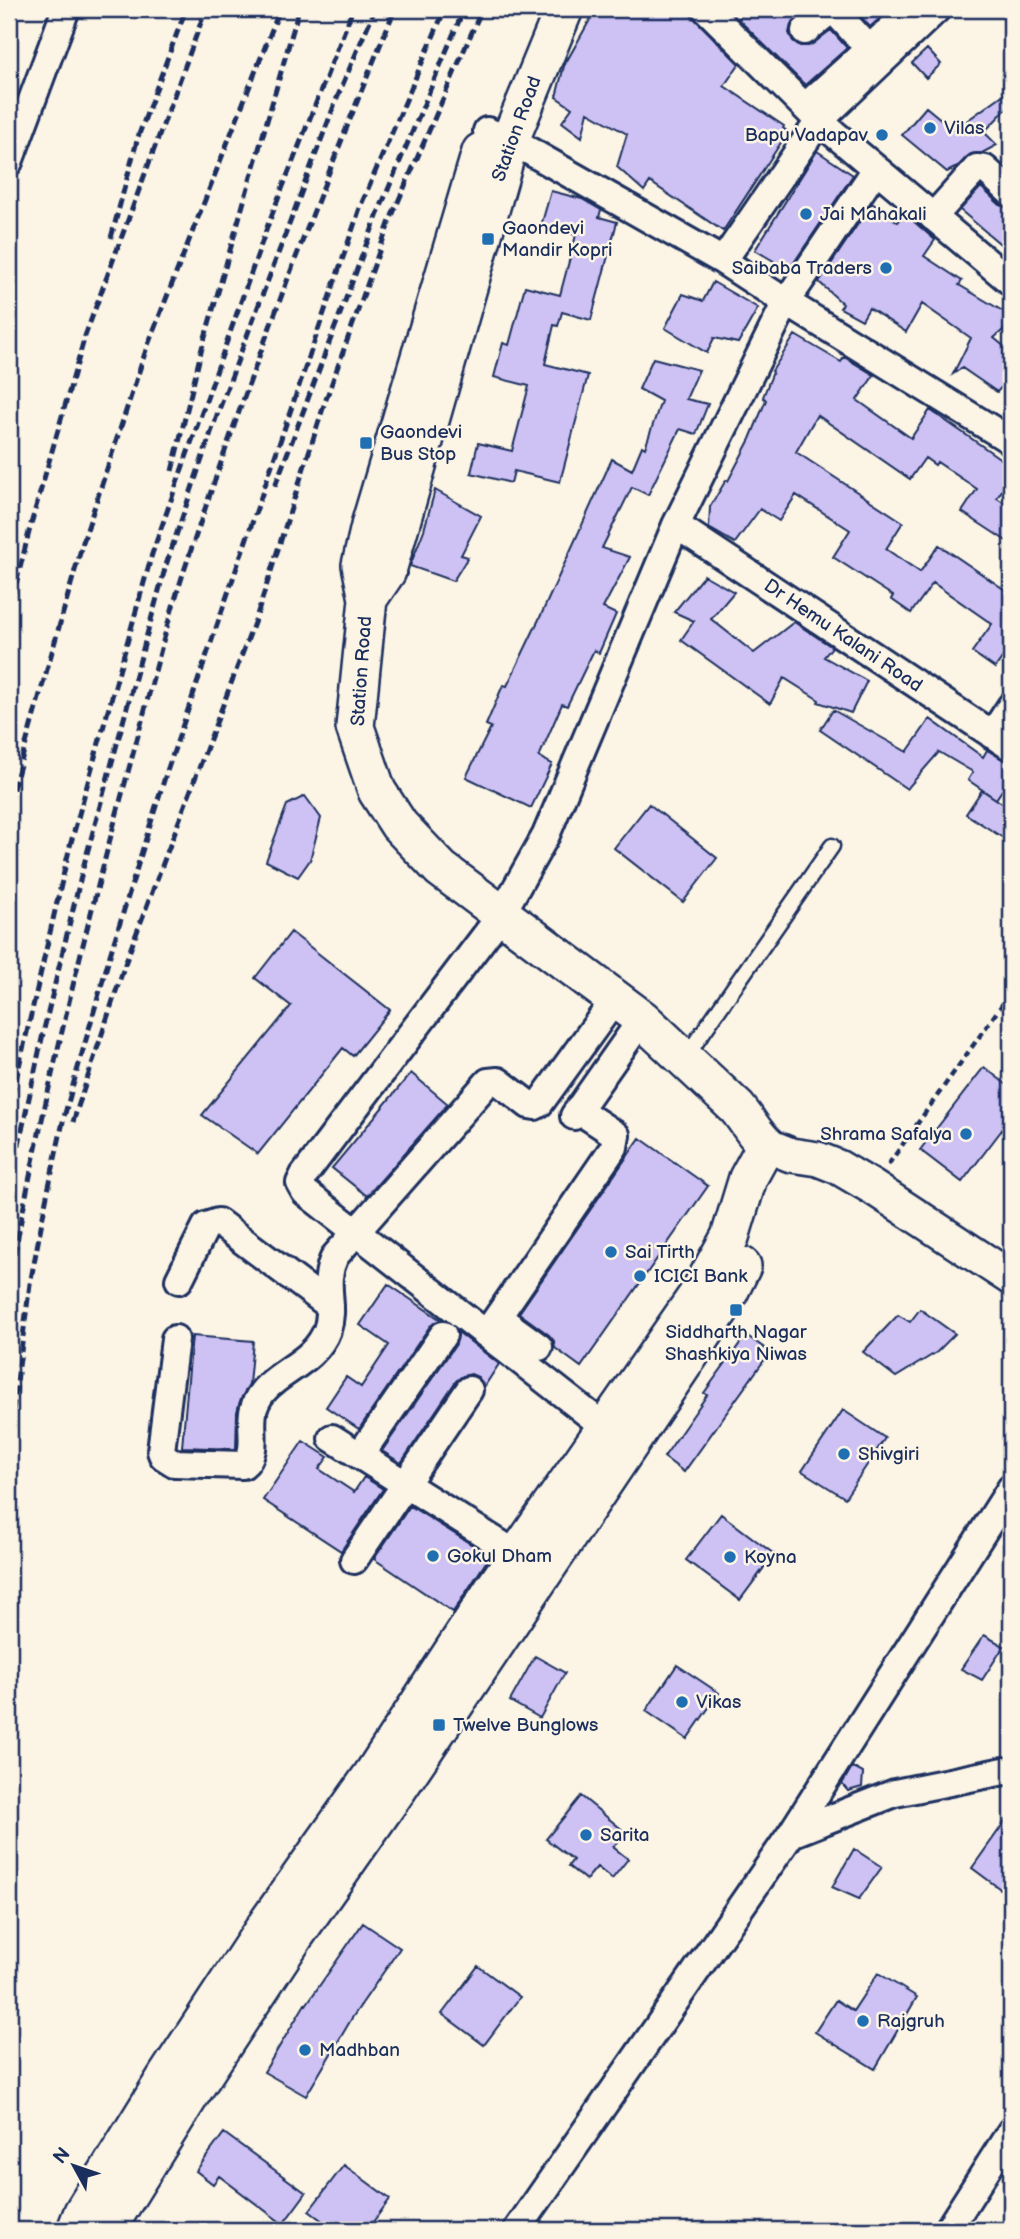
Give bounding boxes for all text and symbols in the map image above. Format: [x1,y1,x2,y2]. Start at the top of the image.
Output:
street label: Station Road [487,73,547,185]
place label: Vilas [944,117,984,140]
marker: Vilas [922,120,938,136]
place label: Bapu Vadapav [745,124,869,147]
marker: Bapu Vadapav [874,127,890,143]
place label: Jai Mahakali [820,203,927,226]
marker: Jai Mahakali [798,206,814,222]
place label: Gaondevi Mandir Kopri [502,217,612,262]
marker: Gaondevi Mandir Kopri [480,231,496,247]
place label: Saibaba Traders [732,257,872,280]
marker: Saibaba Traders [878,260,894,276]
place label: Gaondevi Bus Stop [380,421,462,466]
marker: Gaondevi Bus Stop [358,435,374,451]
street label: Dr Hemu Kalani Road [759,574,927,698]
street label: Station Road [347,615,377,727]
place label: Shrama Safalya [820,1123,952,1146]
marker: Shrama Safalya [958,1126,974,1142]
place label: Sai Tirth [625,1241,695,1264]
marker: Sai Tirth [603,1244,619,1260]
place label: ICICI Bank [654,1265,748,1288]
marker: ICICI Bank [632,1268,648,1284]
marker: Siddharth Nagar Shashkiya Niwas [728,1302,744,1318]
place label: Siddharth Nagar Shashkiya Niwas [665,1321,808,1366]
place label: Shivgiri [858,1443,919,1466]
marker: Shivgiri [836,1446,852,1462]
place label: Gokul Dham [447,1545,552,1568]
place label: Koyna [744,1546,797,1569]
marker: Gokul Dham [425,1548,441,1564]
marker: Koyna [722,1549,738,1565]
place label: Vikas [696,1691,741,1714]
marker: Vikas [674,1694,690,1710]
place label: Twelve Bunglows [453,1714,598,1737]
marker: Twelve Bunglows [431,1717,447,1733]
place label: Sarita [600,1824,650,1847]
marker: Sarita [578,1827,594,1843]
place label: Rajgruh [877,2010,945,2033]
marker: Rajgruh [855,2013,871,2029]
place label: Madhban [319,2039,400,2062]
marker: Madhban [297,2042,313,2058]
north arrow [38,2130,108,2200]
text: N [49,2143,76,2169]

